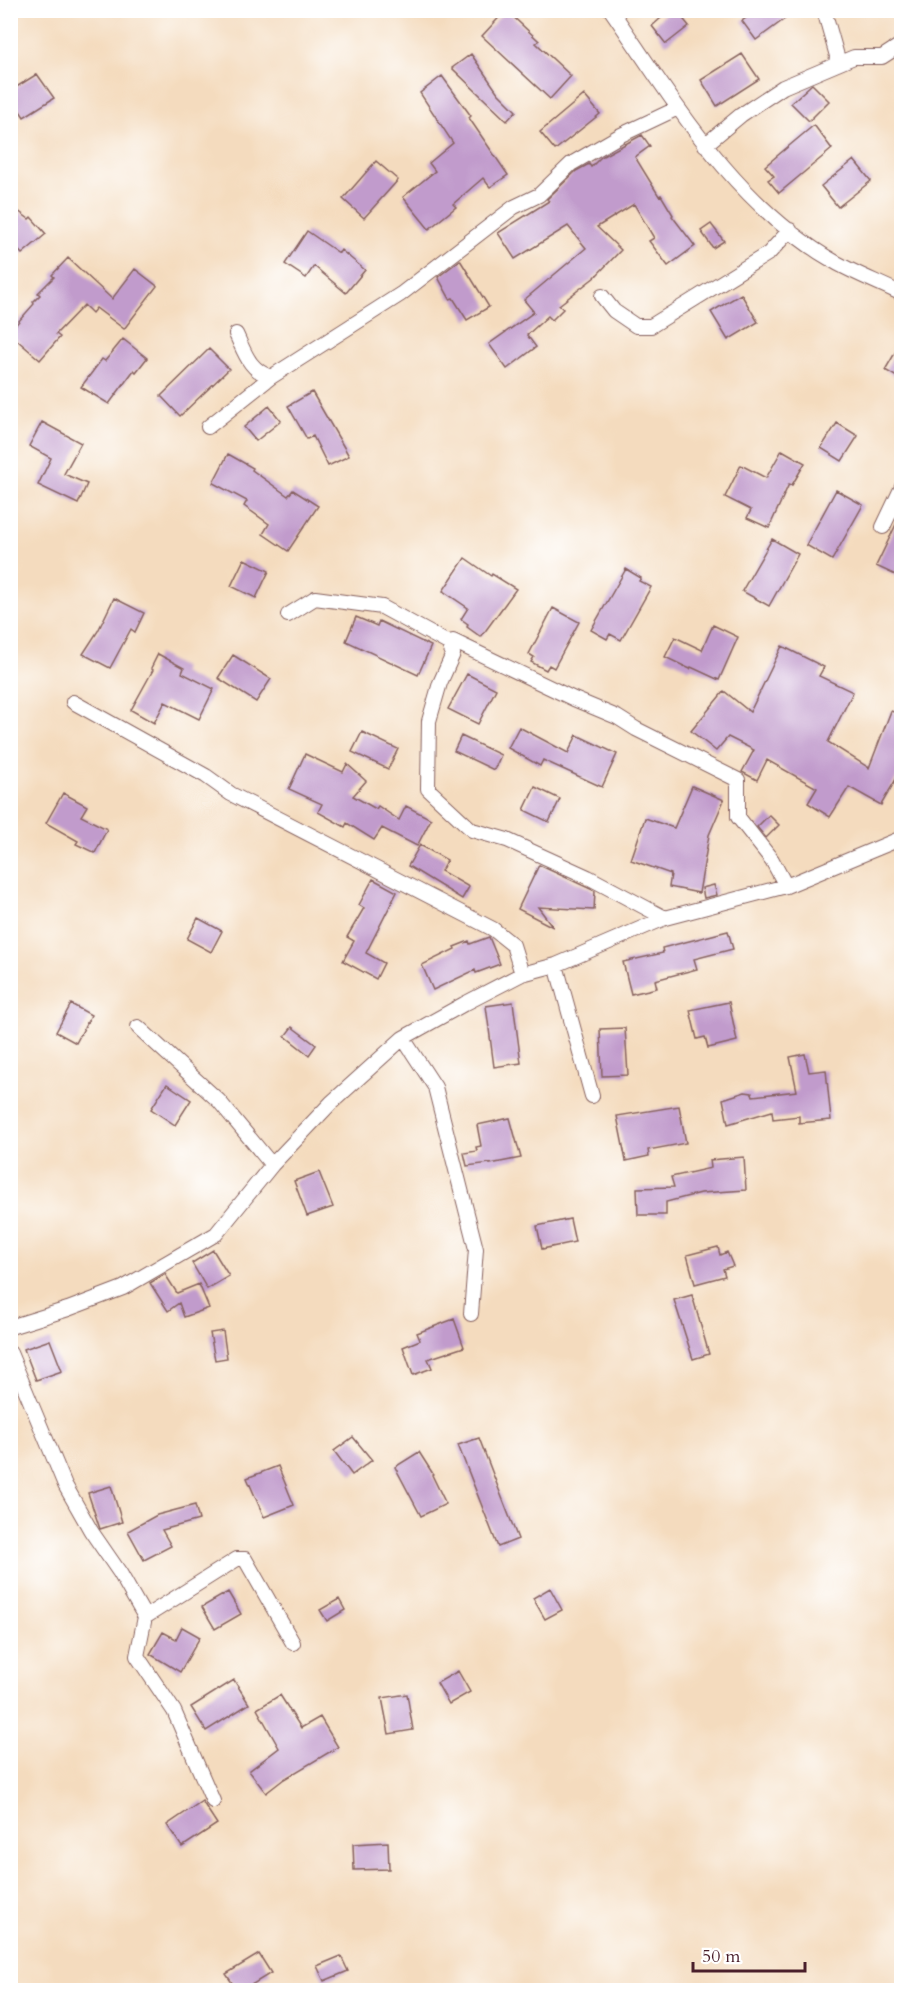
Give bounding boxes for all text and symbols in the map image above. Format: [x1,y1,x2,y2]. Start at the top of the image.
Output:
scale bar [693,1935,806,1973]
text: 50 m [702,1944,741,1969]

